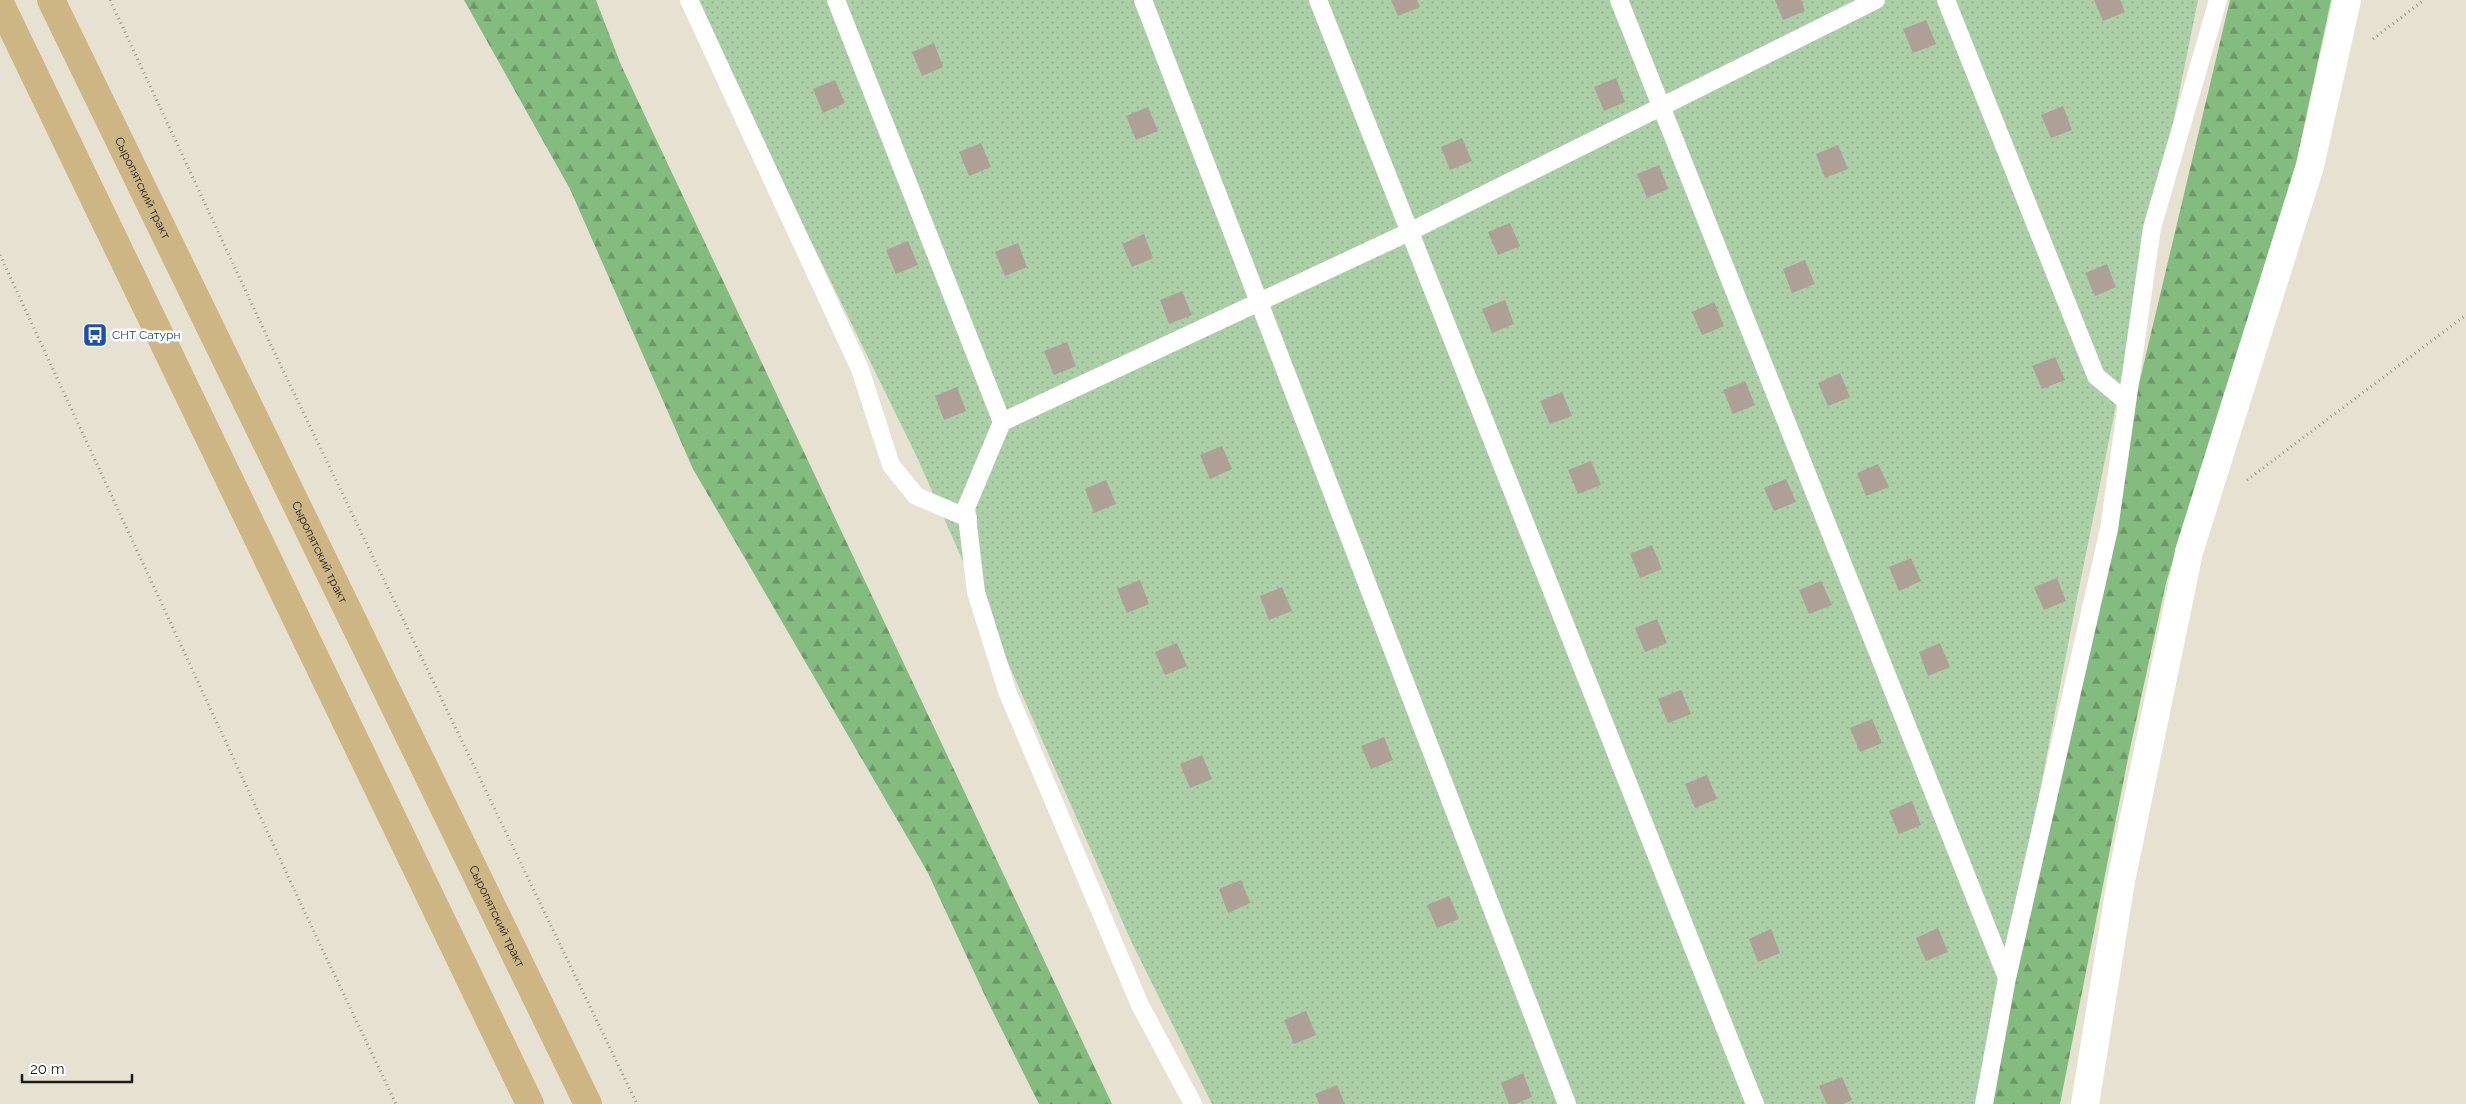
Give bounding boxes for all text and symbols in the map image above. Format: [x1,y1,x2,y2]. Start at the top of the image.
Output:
street label: Сыропятский тракт [112,135,173,241]
bus stop icon: СНТ Сатурн [82,322,108,348]
place label: СНТ Сатурн [112,328,180,342]
street label: Сыропятский тракт [289,499,350,606]
street label: Сыропятский тракт [466,863,528,970]
scale bar [22,1052,132,1084]
text: 20 m [30,1060,65,1078]

